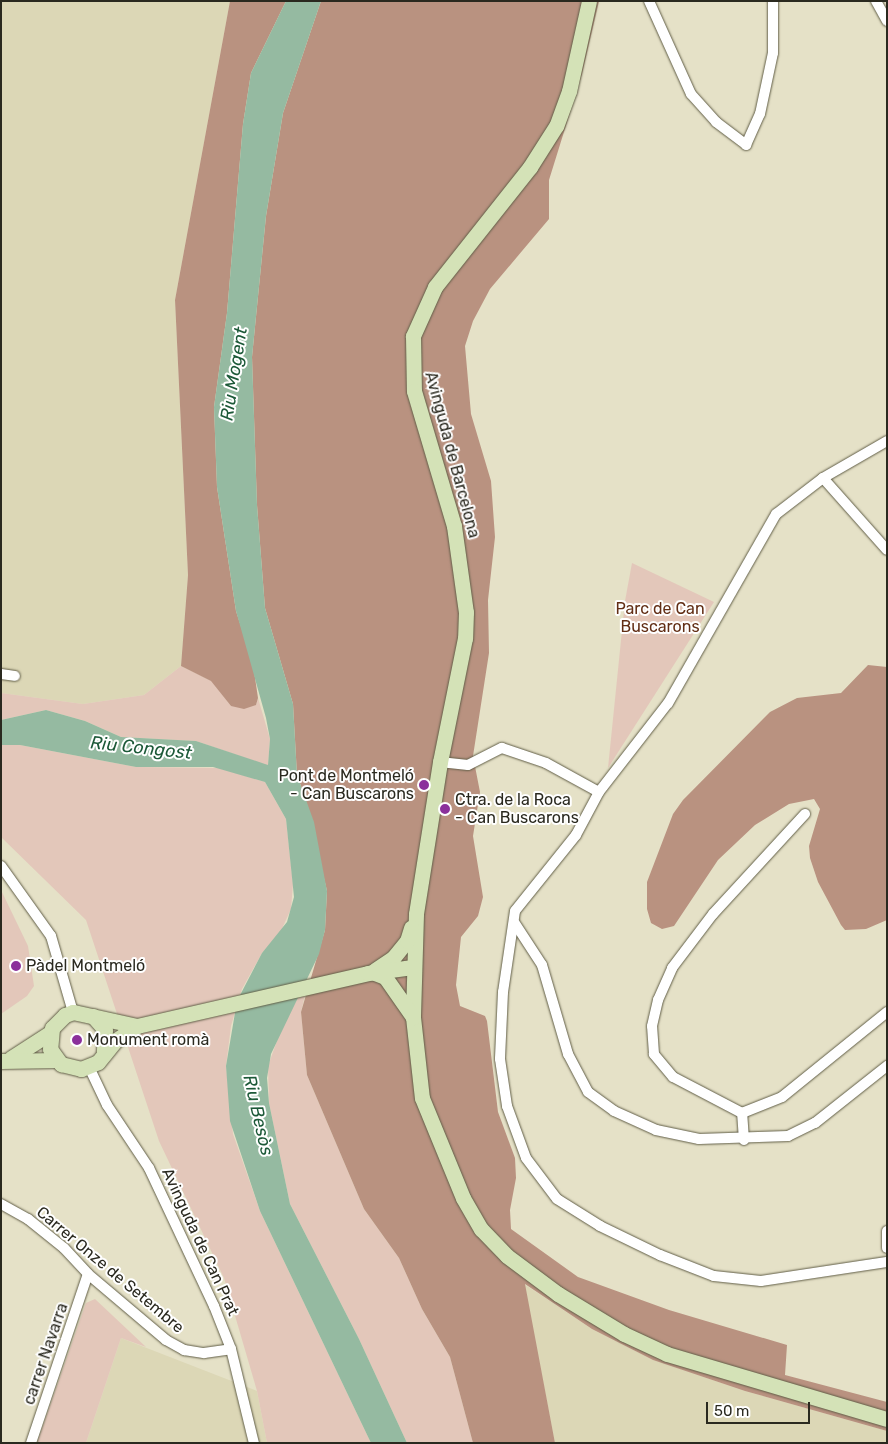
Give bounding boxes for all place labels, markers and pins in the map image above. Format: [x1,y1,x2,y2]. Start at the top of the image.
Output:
place label: Pont de Montmeló - Can Buscarons [279,766,414,804]
marker: Pont de Montmeló - Can Buscarons [418,779,430,791]
place label: Ctra. de la Roca - Can Buscarons [455,790,579,828]
marker: Ctra. de la Roca - Can Buscarons [439,803,451,815]
place label: Pàdel Montmeló [26,956,145,976]
marker: Pàdel Montmeló [10,960,22,972]
place label: Monument romà [87,1030,209,1050]
marker: Monument romà [71,1034,83,1046]

